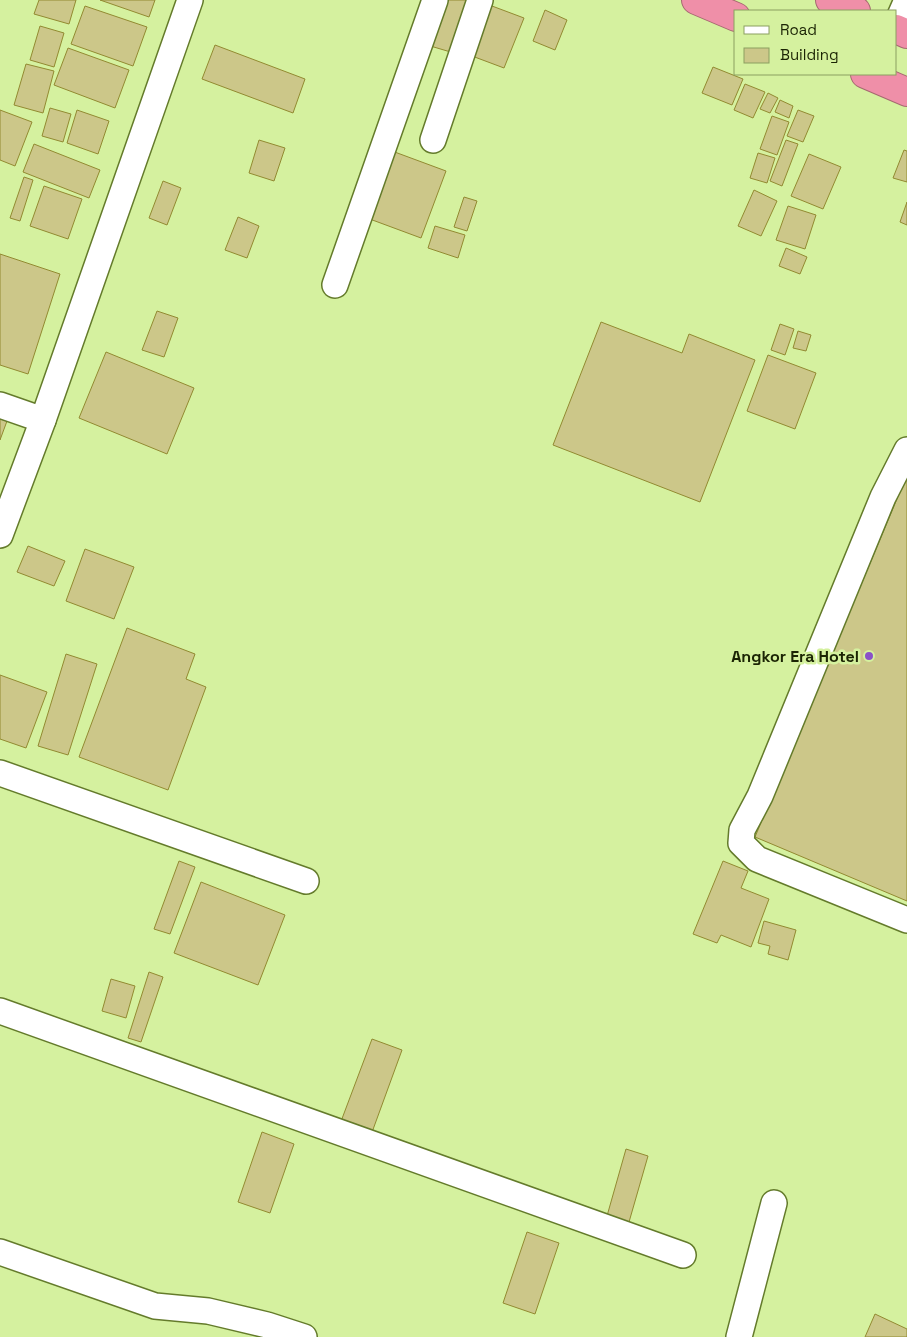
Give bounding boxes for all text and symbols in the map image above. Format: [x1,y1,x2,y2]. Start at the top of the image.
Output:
legend [734,10,897,75]
text: Road [780,20,817,39]
text: Building [780,45,839,64]
place label: Angkor Era Hotel [731,646,859,667]
marker: Angkor Era Hotel [863,650,875,662]

